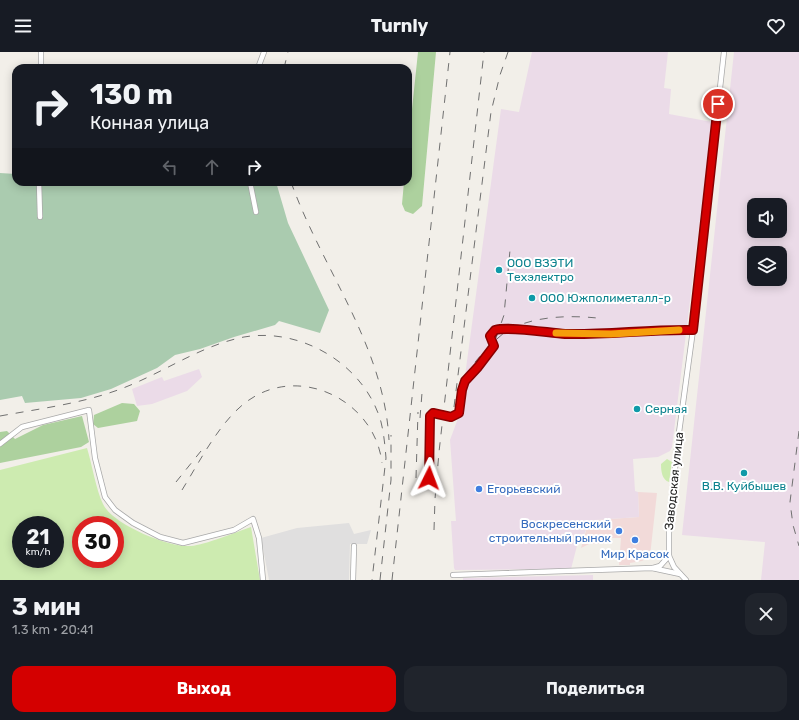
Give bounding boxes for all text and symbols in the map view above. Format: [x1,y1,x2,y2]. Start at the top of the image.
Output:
icon: menu [12,15,34,37]
text: Turnly [371,15,428,37]
icon: heart [765,15,787,37]
text: 130 m [90,78,173,111]
icon: right [24,80,76,132]
pin [701,87,735,121]
icon: arrive [707,93,729,115]
text: Конная улица [90,112,209,134]
icon: left [159,156,181,178]
icon: ahead [201,156,223,178]
icon: right [243,156,265,178]
map controls [747,198,787,286]
button: sound [747,198,787,238]
button: layers [747,246,787,286]
place label: ООО ВЗЭТИ Техэлектро [507,256,574,284]
marker: ООО ВЗЭТИ Техэлектро [494,265,504,275]
place label: ООО Южполиметалл-р [540,291,671,305]
marker: ООО Южполиметалл-р [527,293,537,303]
place label: Серная [645,402,687,416]
marker: Серная [632,404,642,414]
street label: Заводская улица [662,431,686,531]
position arrow [408,457,450,499]
marker: В.В. Куйбышев [739,468,749,478]
place label: В.В. Куйбышев [702,479,786,493]
place label: Егорьевский [487,482,560,496]
marker: Егорьевский [474,484,484,494]
speed limit sign: 30 [72,516,124,568]
place label: Воскресенский строительный рынок [489,517,612,545]
text: 21 [27,525,49,549]
marker: Воскресенский строительный рынок [614,526,624,536]
marker: Мир Красок [630,535,640,545]
text: km/h [26,546,50,558]
place label: Мир Красок [601,547,670,561]
text: 3 мин [12,593,81,621]
button: close [745,593,787,635]
text: 1.3 km · 20:41 [12,622,93,637]
button: Выход [12,666,396,712]
button: Поделиться [404,666,787,712]

